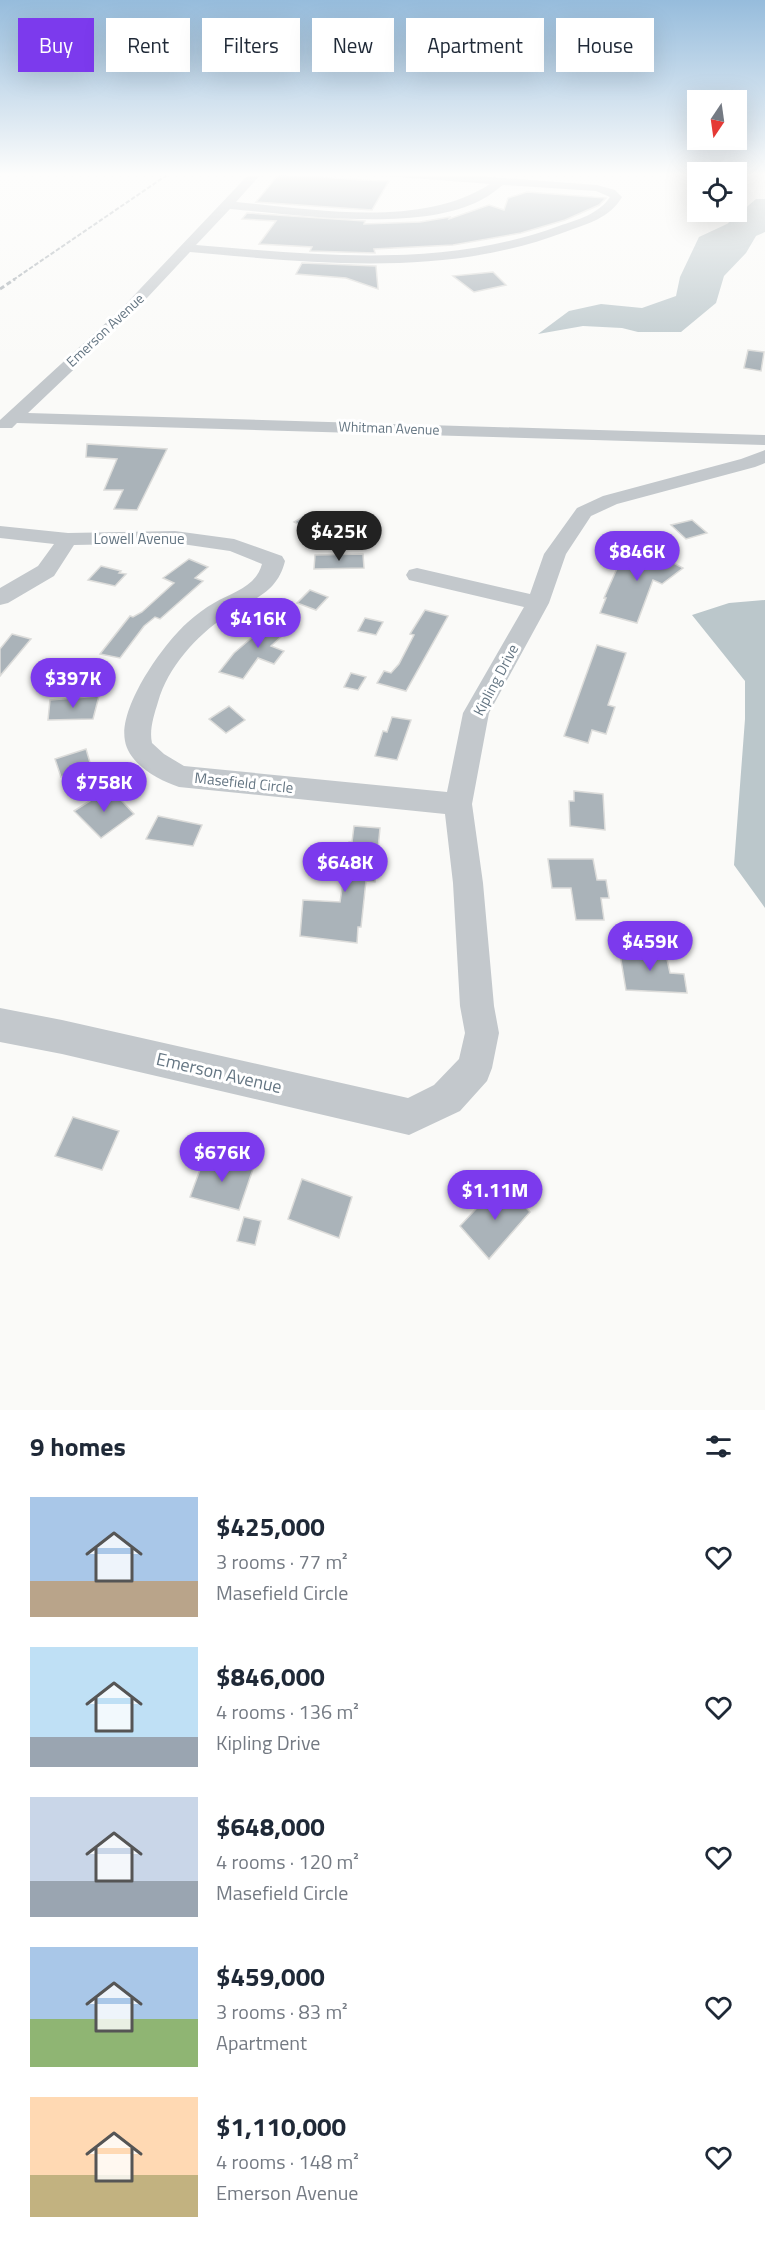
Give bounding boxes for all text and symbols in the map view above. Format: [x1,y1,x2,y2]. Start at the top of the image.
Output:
chip: Buy [18,18,94,72]
chip: Rent [106,18,190,72]
chip: Filters [202,18,300,72]
chip: New [312,18,394,72]
chip: Apartment [406,18,544,72]
chip: House [556,18,654,72]
north arrow [687,90,747,150]
map controls [687,90,747,222]
button: locate [687,162,747,222]
street label: Emerson Avenue [61,288,148,371]
street label: Whitman Avenue [338,415,440,440]
pin: $425K [297,511,381,562]
text: $425K [311,515,367,546]
street label: Lowell Avenue [93,527,185,550]
pin: $846K [595,531,679,582]
text: $846K [609,535,665,566]
pin: $416K [216,598,300,649]
text: $416K [230,602,286,633]
street label: Kipling Drive [467,640,524,720]
pin: $397K [31,658,115,709]
text: $397K [45,662,101,693]
pin: $758K [62,762,146,813]
text: $758K [76,766,132,797]
street label: Masefield Circle [193,766,295,799]
pin: $648K [303,842,387,893]
text: $648K [317,846,373,877]
pin: $459K [608,921,692,972]
text: $459K [622,925,678,956]
street label: Emerson Avenue [154,1045,285,1100]
pin: $676K [180,1132,264,1183]
text: $676K [194,1136,250,1167]
pin: $1.11M [446,1170,544,1221]
text: $1.11M [461,1174,529,1205]
text: 9 homes [30,1427,126,1466]
icon: filters [702,1430,735,1463]
text: $425,000 [216,1507,325,1546]
icon: home [78,1521,150,1593]
icon: heart [702,1541,735,1574]
text: 3 rooms · 77 m² [216,1546,348,1577]
text: Masefield Circle [216,1577,348,1608]
text: $846,000 [216,1657,325,1696]
icon: home [78,1671,150,1743]
icon: heart [702,1691,735,1724]
text: 4 rooms · 136 m² [216,1696,359,1727]
text: Kipling Drive [216,1727,320,1758]
text: $648,000 [216,1807,325,1846]
icon: home [78,1821,150,1893]
icon: heart [702,1841,735,1874]
text: 4 rooms · 120 m² [216,1846,359,1877]
text: Masefield Circle [216,1877,348,1908]
text: $459,000 [216,1957,325,1996]
icon: home [78,1971,150,2043]
icon: heart [702,1991,735,2024]
text: 3 rooms · 83 m² [216,1996,348,2027]
text: Apartment [216,2027,307,2058]
text: $1,110,000 [216,2107,346,2146]
icon: home [78,2121,150,2193]
icon: heart [702,2141,735,2174]
text: 4 rooms · 148 m² [216,2146,359,2177]
text: Emerson Avenue [216,2177,358,2208]

